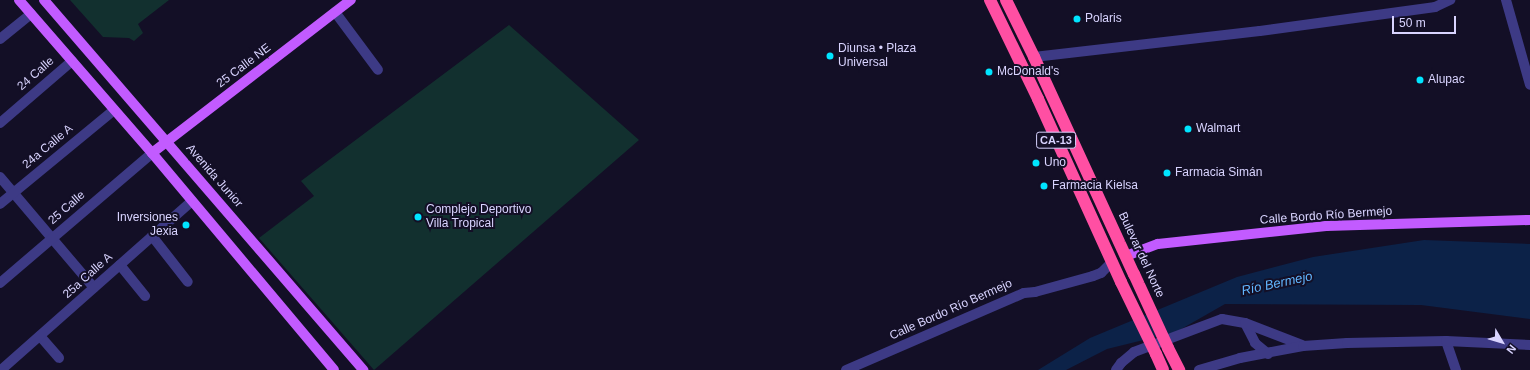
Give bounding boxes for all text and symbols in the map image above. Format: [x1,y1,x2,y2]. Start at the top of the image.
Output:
scale bar [1394,8,1458,34]
place label: Polaris [1085,12,1122,26]
marker: Polaris [1072,14,1082,24]
text: 50 m [1399,16,1426,30]
street label: 25 Calle NE [214,41,274,91]
place label: Diunsa • Plaza Universal [838,42,916,70]
marker: Diunsa • Plaza Universal [825,51,835,61]
street label: 24 Calle [15,54,57,94]
place label: McDonald's [997,65,1059,79]
marker: McDonald's [984,67,994,77]
place label: Alupac [1428,73,1465,87]
marker: Alupac [1415,75,1425,85]
street label: 24a Calle A [20,122,76,172]
place label: Walmart [1196,122,1240,136]
marker: Walmart [1183,124,1193,134]
road number: CA-13 [1036,131,1076,149]
street label: Avenida Junior [183,141,245,211]
place label: Uno [1044,156,1066,170]
marker: Uno [1031,158,1041,168]
place label: Farmacia Simán [1175,166,1262,180]
marker: Farmacia Simán [1162,168,1172,178]
place label: Farmacia Kielsa [1052,179,1138,193]
marker: Farmacia Kielsa [1039,181,1049,191]
street label: 25 Calle [46,188,88,228]
place label: Complejo Deportivo Villa Tropical [426,203,531,231]
street label: Calle Bordo Río Bermejo [1259,204,1393,228]
street label: Bulevar del Norte [1115,210,1167,300]
place label: Inversiones Jexia [117,211,178,239]
marker: Complejo Deportivo Villa Tropical [413,212,423,222]
marker: Inversiones Jexia [181,220,191,230]
street label: 25a Calle A [60,250,116,302]
water label: Río Bermejo [1240,269,1314,299]
street label: Calle Bordo Río Bermejo [887,276,1015,344]
north arrow [1482,322,1522,362]
text: N [1504,343,1519,356]

